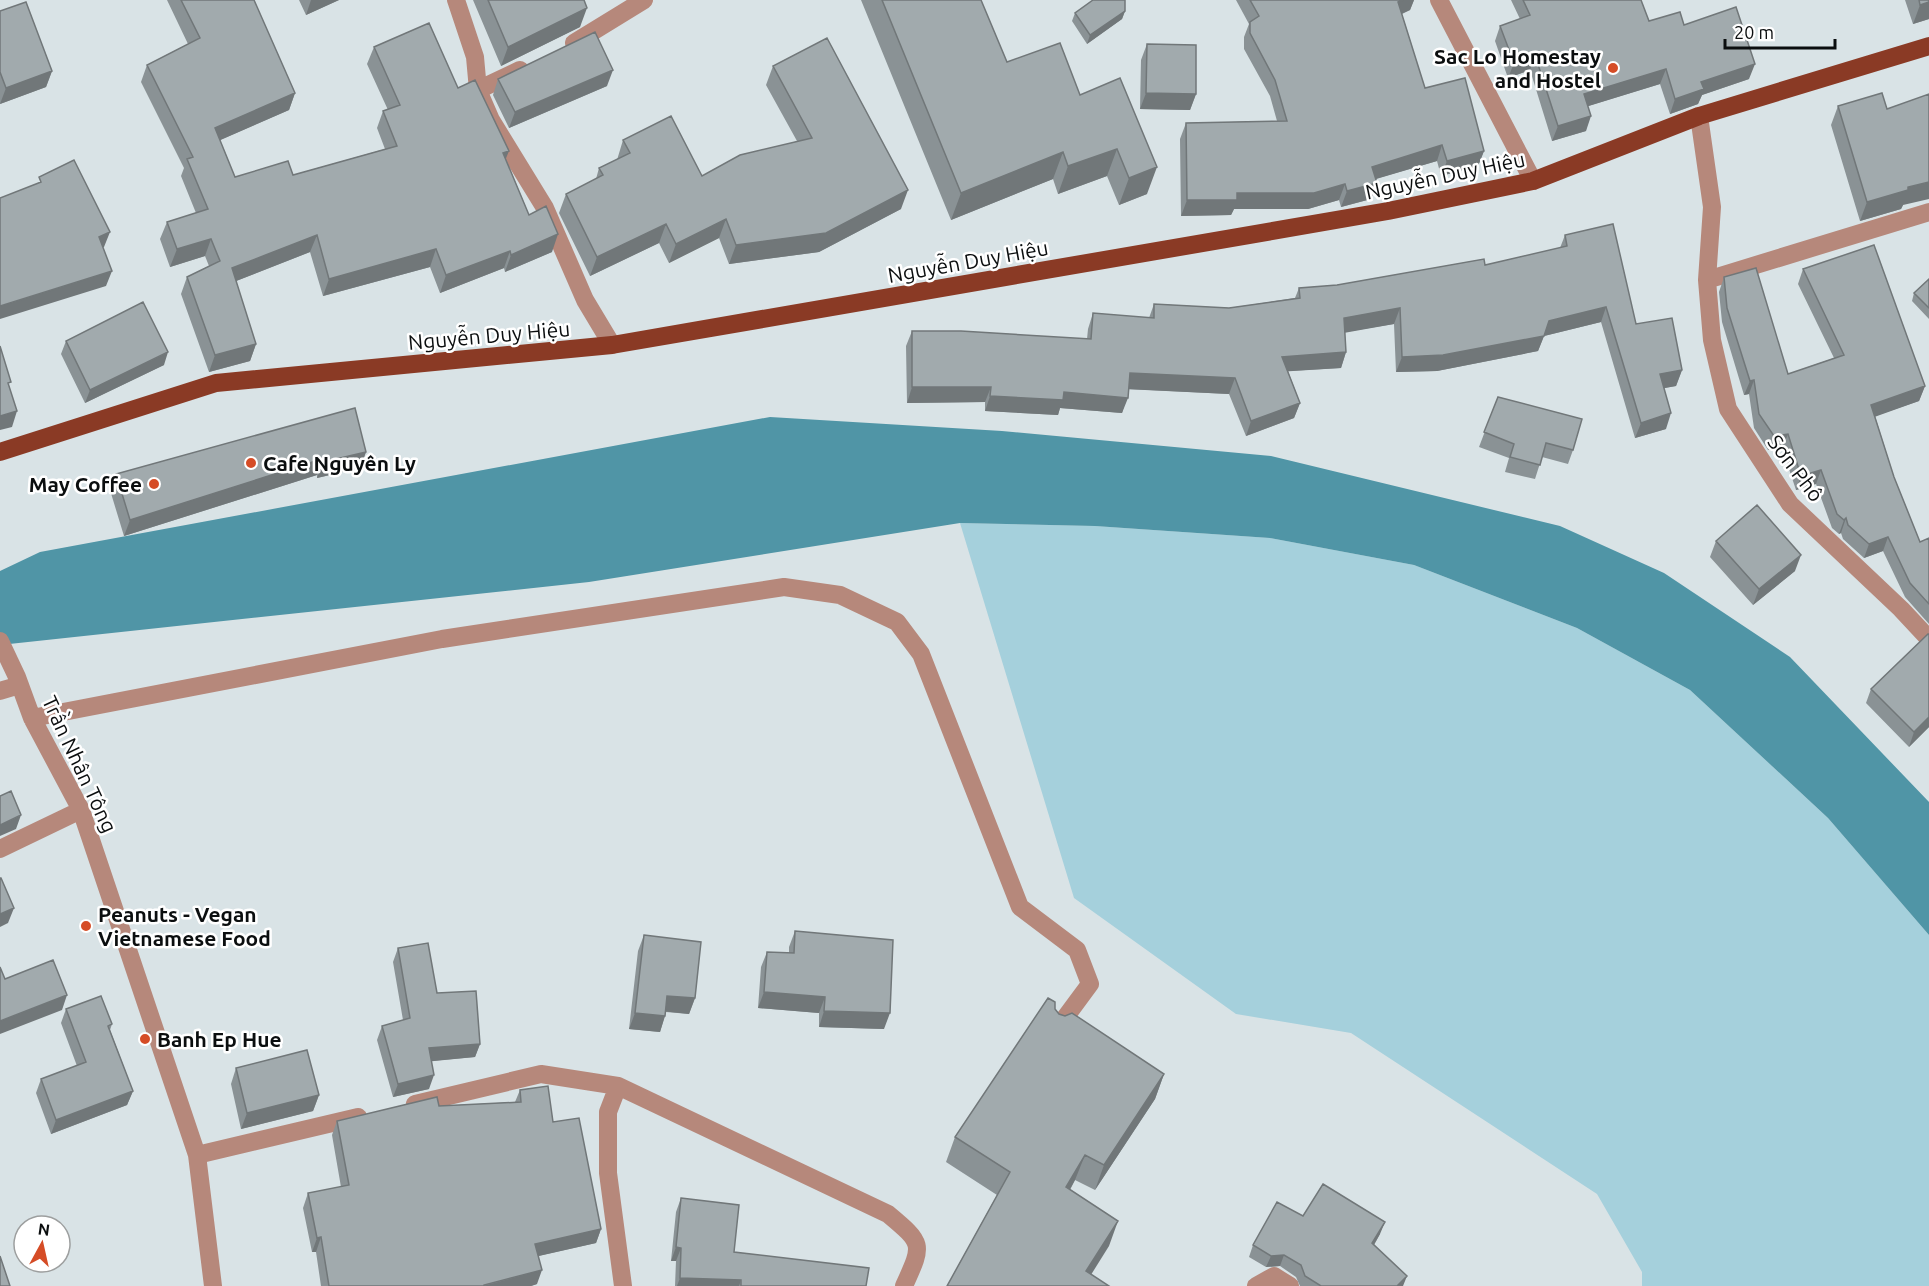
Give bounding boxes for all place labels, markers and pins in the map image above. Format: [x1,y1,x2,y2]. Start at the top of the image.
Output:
place label: Sac Lo Homestay and Hostel [1434,44,1601,92]
marker: Sac Lo Homestay and Hostel [1606,61,1620,75]
place label: Cafe Nguyên Ly [263,451,416,475]
marker: Cafe Nguyên Ly [244,456,258,470]
place label: May Coffee [29,472,142,496]
marker: May Coffee [147,477,161,491]
place label: Peanuts - Vegan Vietnamese Food [98,902,271,950]
marker: Peanuts - Vegan Vietnamese Food [79,919,93,933]
place label: Banh Ep Hue [157,1027,282,1051]
marker: Banh Ep Hue [138,1032,152,1046]

